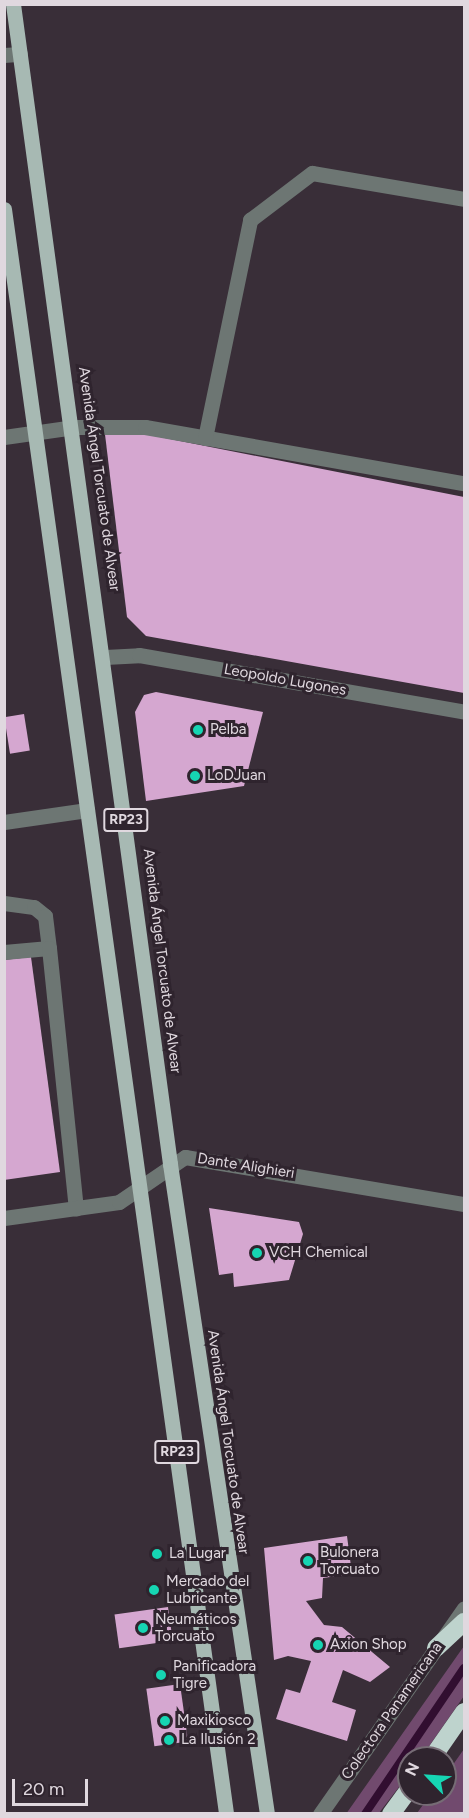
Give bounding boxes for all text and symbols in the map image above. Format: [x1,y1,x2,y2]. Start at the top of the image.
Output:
street label: Avenida Ángel Torcuato de Alvear [74,366,124,592]
street label: Leopoldo Lugones [222,660,348,700]
place label: Pelba [210,721,246,739]
marker: Pelba [191,723,205,737]
place label: LoDJuan [207,767,266,785]
marker: LoDJuan [188,769,202,783]
road number: RP23 [102,809,150,831]
street label: Avenida Ángel Torcuato de Alvear [139,848,185,1074]
street label: Dante Alighieri [196,1149,296,1183]
place label: VCH Chemical [269,1244,368,1262]
marker: VCH Chemical [250,1246,264,1260]
street label: Avenida Ángel Torcuato de Alvear [203,1329,253,1555]
road number: RP23 [153,1441,201,1463]
place label: Bulonera Torcuato [320,1543,380,1578]
place label: La Lugar [169,1545,226,1563]
marker: La Lugar [150,1547,164,1561]
marker: Bulonera Torcuato [301,1554,315,1568]
place label: Mercado del Lubricante [166,1572,249,1607]
marker: Mercado del Lubricante [147,1583,161,1597]
place label: Neumáticos Torcuato [155,1610,237,1645]
marker: Neumáticos Torcuato [136,1621,150,1635]
place label: Axion Shop [330,1636,407,1654]
marker: Axion Shop [311,1638,325,1652]
street label: Colectora Panamericana [338,1639,446,1783]
place label: Panificadora Tigre [173,1657,256,1692]
marker: Panificadora Tigre [154,1668,168,1682]
place label: Maxikiosco [177,1712,251,1730]
marker: Maxikiosco [158,1714,172,1728]
place label: La Ilusión 2 [181,1731,256,1749]
marker: La Ilusión 2 [162,1733,176,1747]
north arrow [397,1746,457,1806]
text: N [401,1759,423,1779]
scale bar [15,1767,92,1805]
text: 20 m [23,1778,64,1800]

